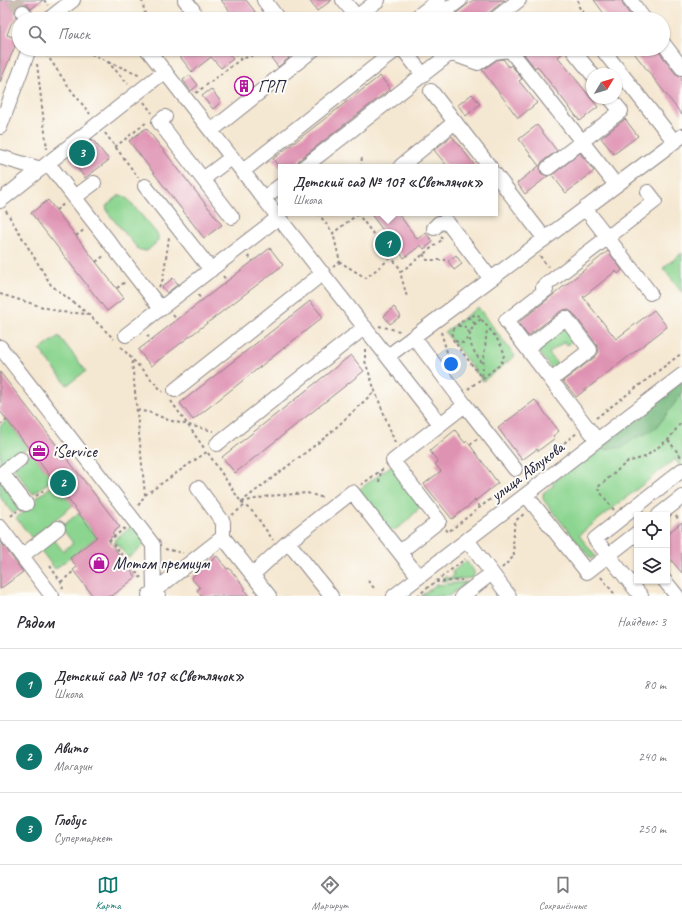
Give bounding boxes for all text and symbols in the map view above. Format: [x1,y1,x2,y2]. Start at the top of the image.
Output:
search box [12,12,670,56]
icon: search [26,23,48,45]
text: Поиск [58,25,90,44]
north arrow [586,68,622,104]
building icon: ГРП [233,75,255,97]
place label: ГРП [258,76,287,97]
pin: 3 [69,138,95,168]
popup [278,164,498,216]
text: Детский сад № 107 «Светлячок» [293,173,483,192]
text: Школа [293,192,322,208]
pin: 1 [375,229,401,259]
your location [441,354,461,374]
street label: улица Аблукова [486,436,570,506]
office icon: iService [28,440,50,462]
place label: iService [53,441,98,462]
pin: 2 [50,468,76,498]
map controls [634,512,670,584]
button: locate [634,512,670,548]
button: layers [634,548,670,584]
shop icon: Мотом премиум [88,552,110,574]
place label: Мотом премиум [113,553,210,574]
text: Рядом [16,612,54,633]
text: Найдено: 3 [618,614,666,630]
text: Детский сад № 107 «Светлячок» [54,667,244,686]
text: 1 [26,677,32,693]
text: 80 m [644,677,666,693]
text: Школа [54,686,83,702]
text: Авито [54,739,88,758]
text: 2 [26,749,32,765]
text: 240 m [638,749,666,765]
text: Магазин [54,758,92,774]
text: Глобус [54,811,86,830]
text: 3 [26,821,32,837]
text: 250 m [638,821,666,837]
text: Супермаркет [54,830,112,846]
tab: Карта [95,874,121,912]
tab: Маршрут [312,874,348,912]
tab: Сохранённые [539,874,587,912]

